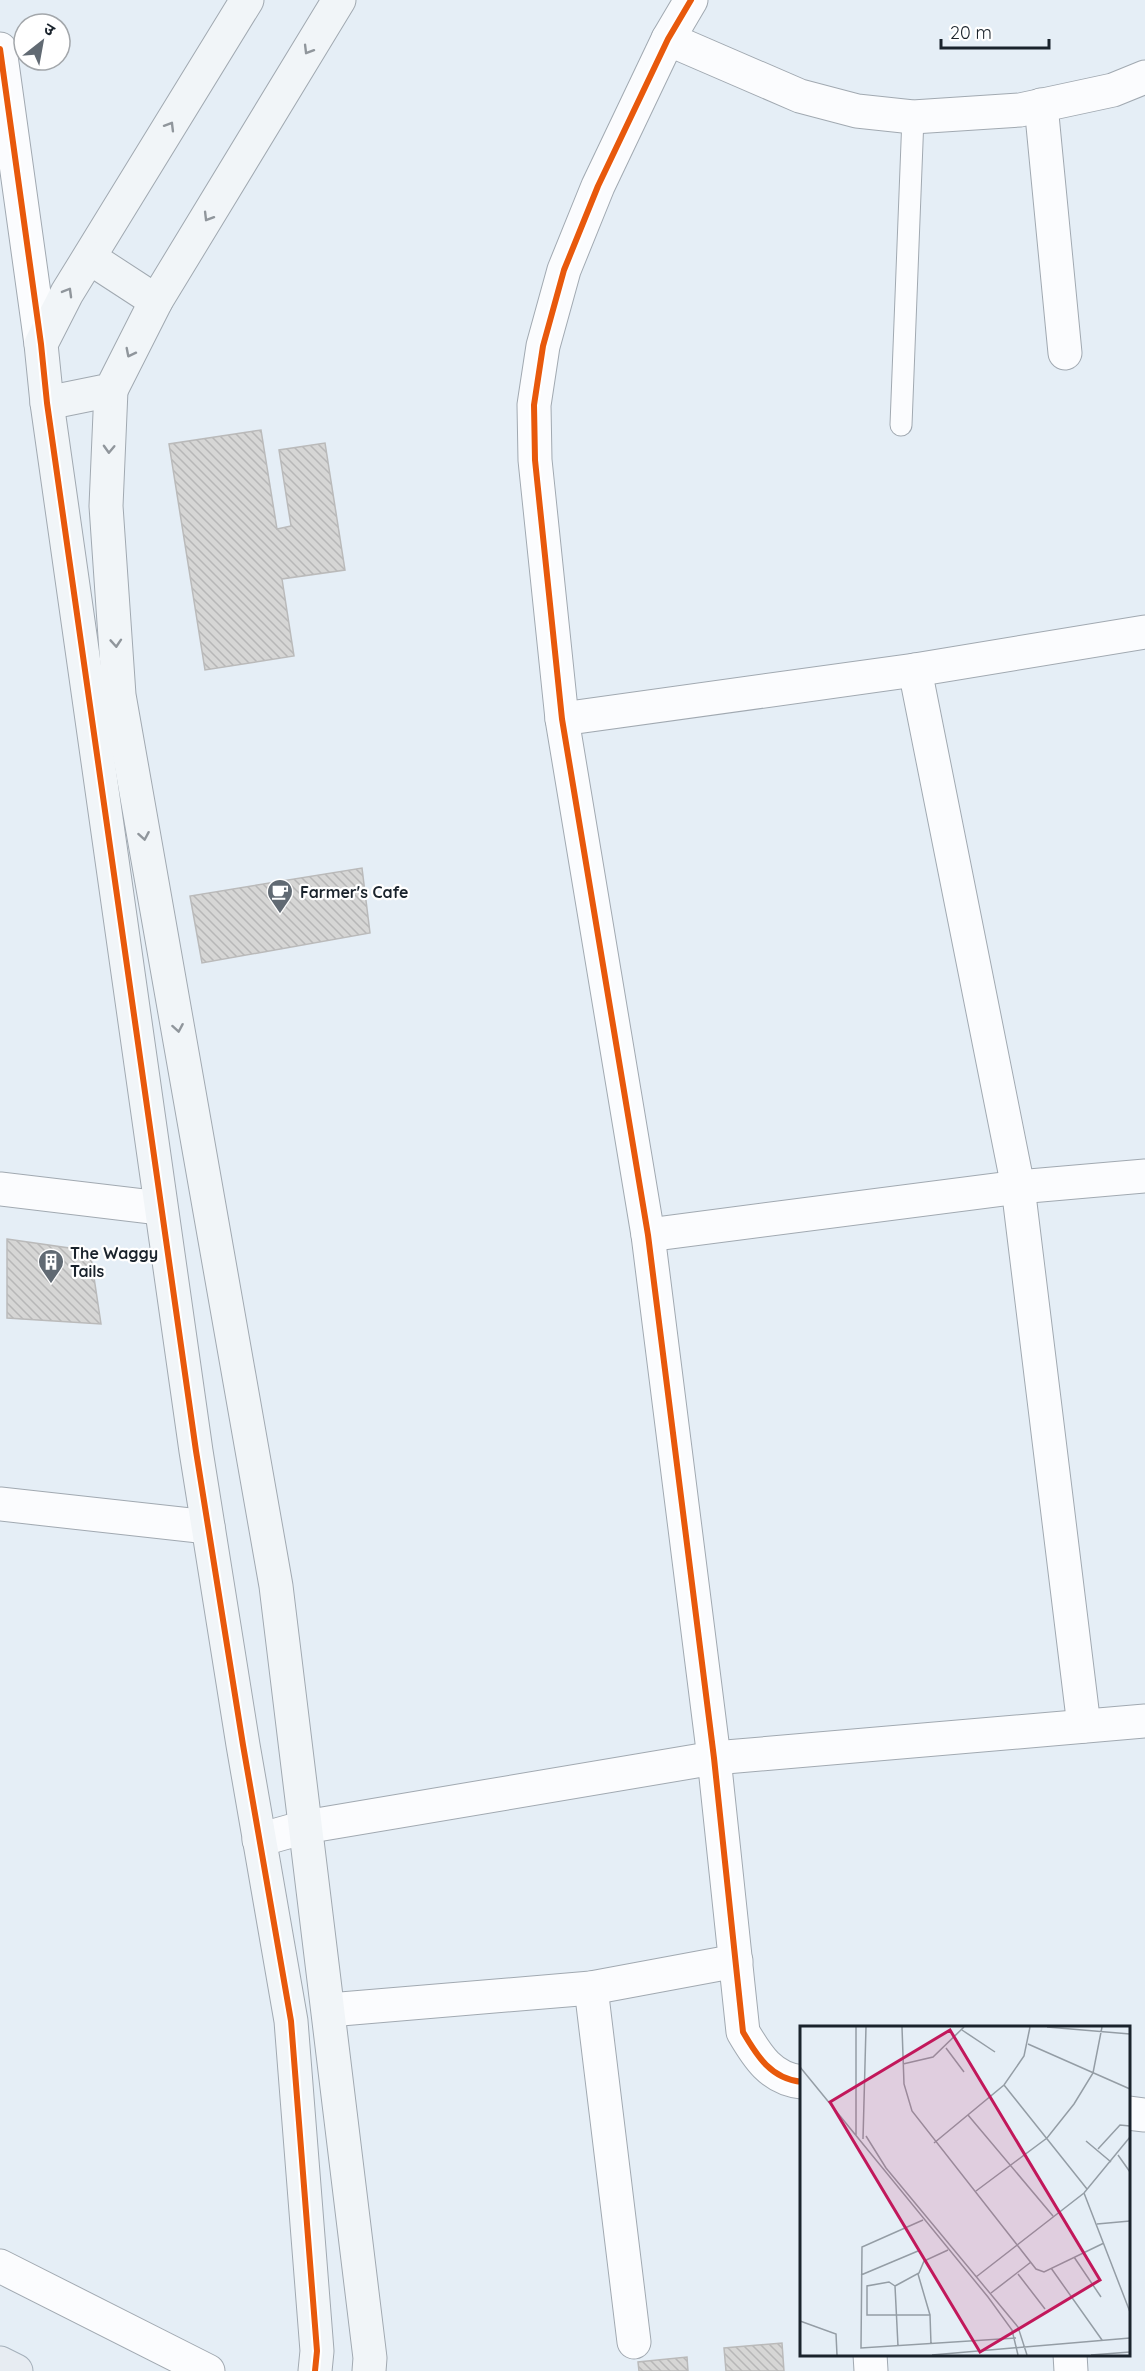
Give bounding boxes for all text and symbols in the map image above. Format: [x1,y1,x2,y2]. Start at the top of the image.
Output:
north arrow [12,12,72,72]
scale bar [941,12,1049,50]
text: उ [41,18,59,40]
text: 20 m [950,21,992,44]
one-way arrow [304,44,316,54]
one-way arrow [163,122,175,132]
one-way arrow [203,211,215,221]
one-way arrow [61,288,72,298]
one-way arrow [126,347,137,358]
one-way arrow [102,444,115,453]
one-way arrow [109,639,122,648]
one-way arrow [137,831,150,841]
cafe icon: Farmer's Cafe [265,877,295,915]
place label: Farmer's Cafe [300,882,408,902]
one-way arrow [171,1023,184,1033]
place label: The Waggy Tails [70,1243,158,1281]
building icon: The Waggy Tails [36,1247,66,1285]
inset map [800,2026,1130,2356]

